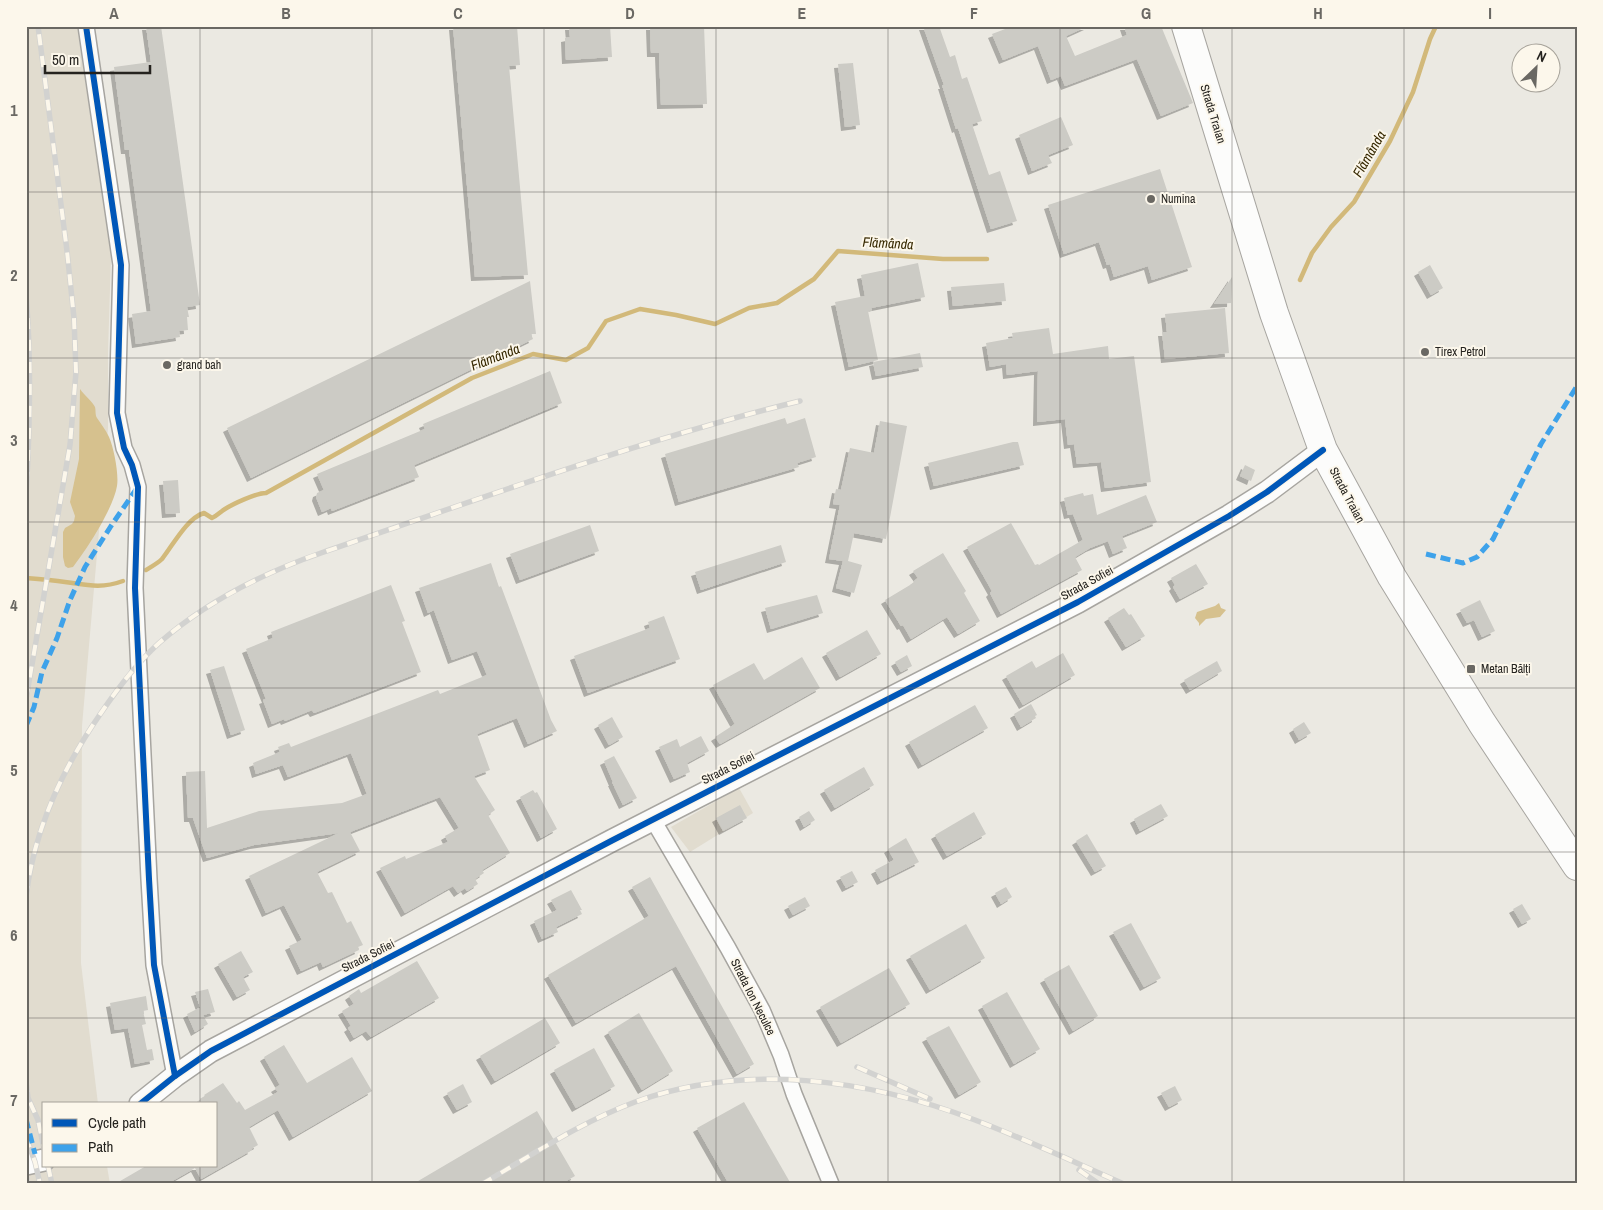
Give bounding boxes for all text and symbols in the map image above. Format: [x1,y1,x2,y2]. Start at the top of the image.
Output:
text: A [109,2,119,24]
text: B [281,2,291,24]
text: C [453,2,463,24]
text: D [625,2,635,24]
text: E [798,2,807,24]
text: F [970,2,978,24]
text: G [1141,2,1151,24]
text: H [1313,2,1323,24]
text: I [1488,2,1492,24]
scale bar [45,42,150,74]
north arrow [1510,42,1560,92]
text: N [1534,46,1549,66]
text: 50 m [52,49,79,70]
street label: Strada Trаian [1196,83,1230,145]
text: 1 [10,99,18,121]
water label: Flămânda [1348,127,1390,181]
place label: Numina [1161,191,1196,207]
marker: Numina [1145,193,1157,205]
water label: Flămânda [862,233,914,253]
text: 2 [10,264,18,286]
water label: Flămânda [468,339,522,375]
place label: Tirex Petrol [1435,344,1486,360]
marker: Tirex Petrol [1419,346,1431,358]
place label: grand bah [177,357,221,373]
marker: grand bah [161,359,173,371]
text: 3 [10,429,18,451]
street label: Strada Trаian [1326,464,1368,526]
street label: Strada Sofiei [1058,562,1116,604]
text: 4 [10,594,18,616]
place label: Metan Bălți [1481,661,1531,677]
marker: Metan Bălți [1465,663,1477,675]
street label: Strada Sofiei [699,748,757,788]
text: 5 [10,759,18,781]
text: 6 [10,924,18,946]
street label: Strada Sofiei [339,936,397,976]
street label: Strada Ion Neculce [727,956,779,1038]
text: 7 [10,1089,18,1111]
legend [42,1102,218,1168]
text: Cycle path [88,1112,146,1133]
text: Path [88,1136,113,1157]

